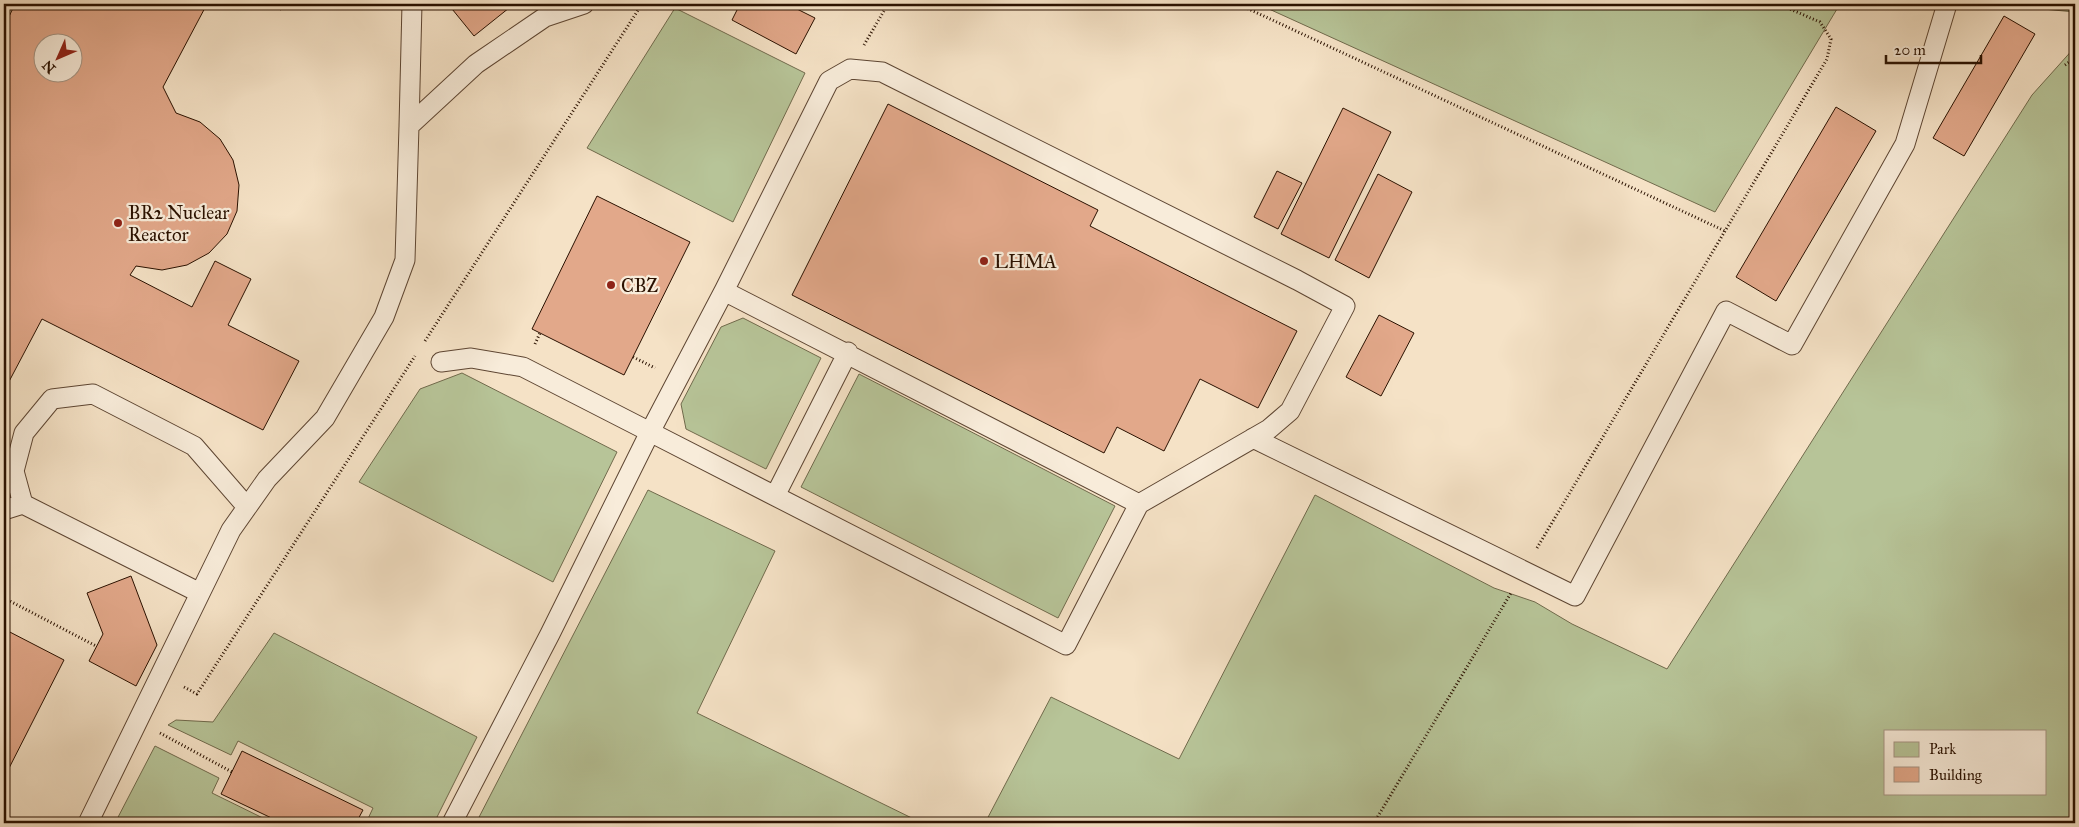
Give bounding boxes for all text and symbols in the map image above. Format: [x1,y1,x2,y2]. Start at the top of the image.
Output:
north arrow [32,32,82,82]
scale bar [1886,32,1982,64]
text: 20 m [1894,41,1926,59]
text: N [39,57,59,77]
place label: BR2 Nuclear Reactor [128,201,230,246]
marker: BR2 Nuclear Reactor [112,217,124,229]
place label: LHMA [994,250,1057,273]
marker: LHMA [978,255,990,267]
place label: CBZ [621,274,659,297]
marker: CBZ [605,279,617,291]
legend [1884,730,2046,794]
text: Park [1929,740,1956,758]
text: Building [1929,766,1983,784]

